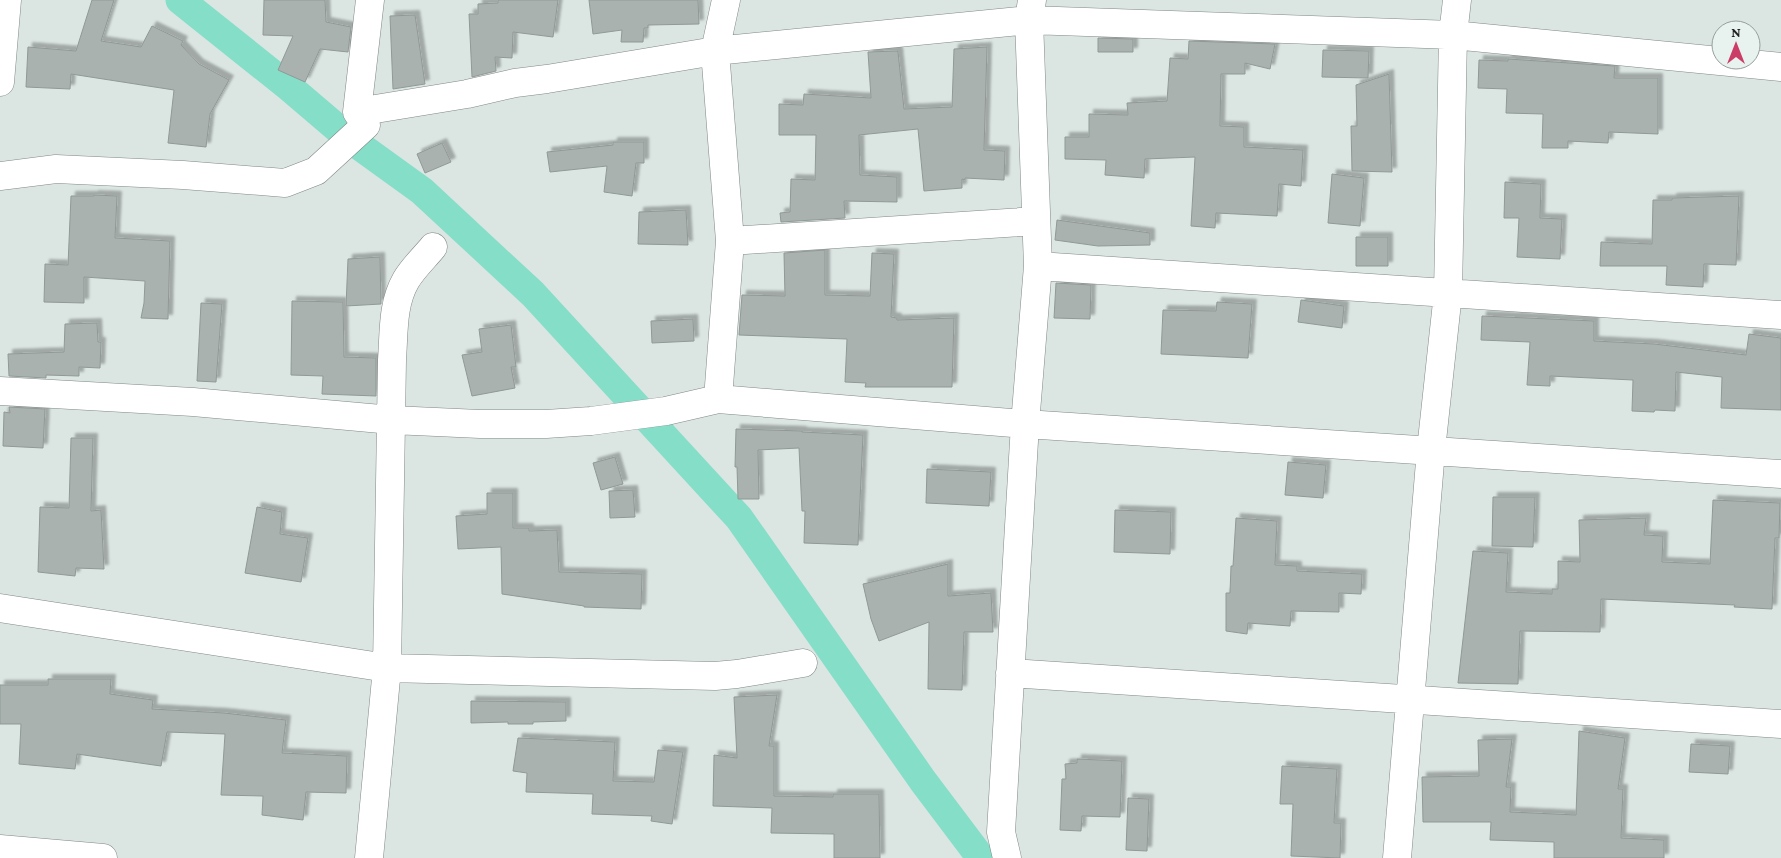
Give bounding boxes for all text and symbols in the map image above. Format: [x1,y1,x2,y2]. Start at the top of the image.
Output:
north arrow [1711,20,1761,70]
text: N [1731,24,1741,40]

